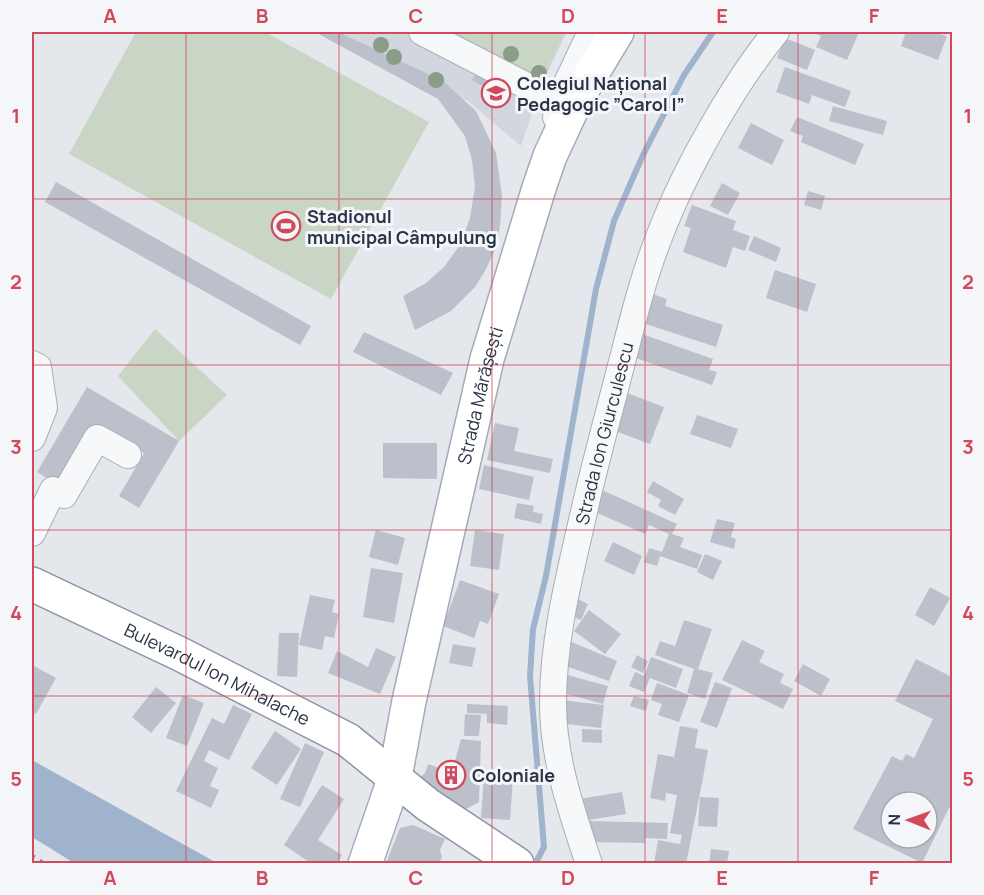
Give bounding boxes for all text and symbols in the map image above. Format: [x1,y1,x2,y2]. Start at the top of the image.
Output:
text: A [103,2,117,29]
text: B [256,2,269,29]
text: C [409,2,423,29]
text: D [561,2,575,29]
text: E [716,2,728,29]
text: F [869,2,880,29]
place label: Colegiul Național Pedagogic ”Carol I” [517,71,685,116]
school or university icon: Colegiul Național Pedagogic ”Carol I” [480,77,512,109]
text: 1 [12,102,20,129]
text: 1 [964,102,972,129]
place label: Stadionul municipal Câmpulung [307,204,497,249]
sports icon: Stadionul municipal Câmpulung [270,210,302,242]
text: 2 [10,268,22,295]
text: 2 [962,268,974,295]
street label: Strada Mărășești [451,324,508,467]
street label: Strada Ion Giurculescu [570,340,639,527]
text: 3 [10,433,22,460]
text: 3 [962,433,974,460]
text: 4 [10,599,22,626]
text: 4 [962,599,974,626]
street label: Bulevardul Ion Mihalache [120,617,314,731]
building icon: Coloniale [435,759,467,791]
place label: Coloniale [472,763,555,787]
text: 5 [10,765,22,792]
text: 5 [962,765,974,792]
north arrow [879,790,939,850]
text: N [883,814,905,826]
text: A [103,864,117,891]
text: B [256,864,269,891]
text: C [409,864,423,891]
text: D [561,864,575,891]
text: E [716,864,728,891]
text: F [869,864,880,891]

